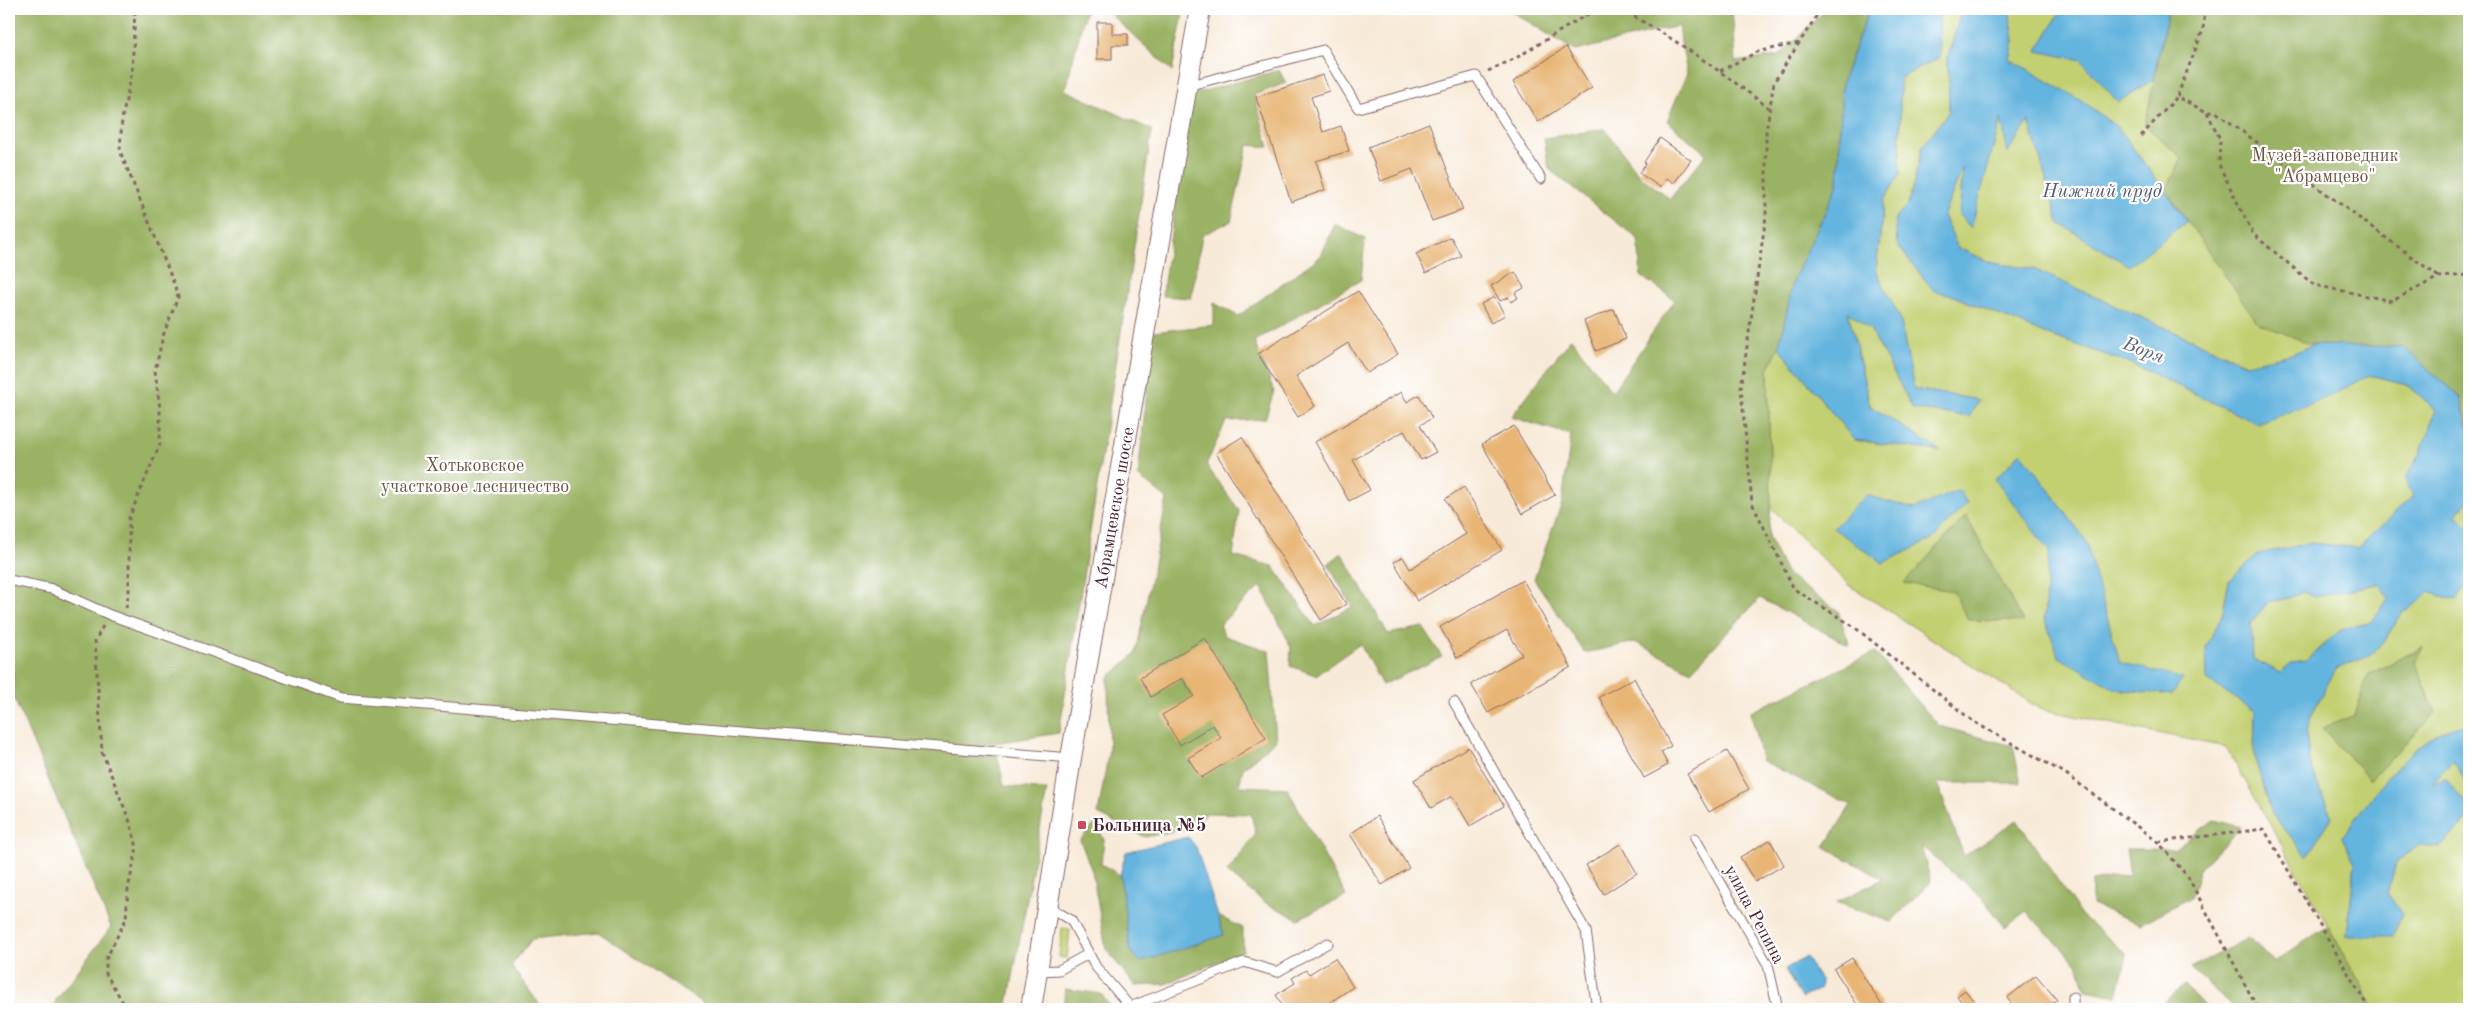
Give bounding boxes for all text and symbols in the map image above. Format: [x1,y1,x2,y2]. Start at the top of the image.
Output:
park label: Музей-заповедник "Абрамцево" [2252,147,2398,186]
water label: Нижний пруд [2041,183,2162,202]
water label: Воря [2119,334,2166,368]
street label: Абрамцевское шоссе [1092,426,1138,590]
park label: Хотьковское участковое лесничество [381,457,569,496]
place label: Больница №5 [1092,817,1206,835]
marker: Больница №5 [1076,819,1088,831]
street label: улица Репина [1721,862,1788,967]

